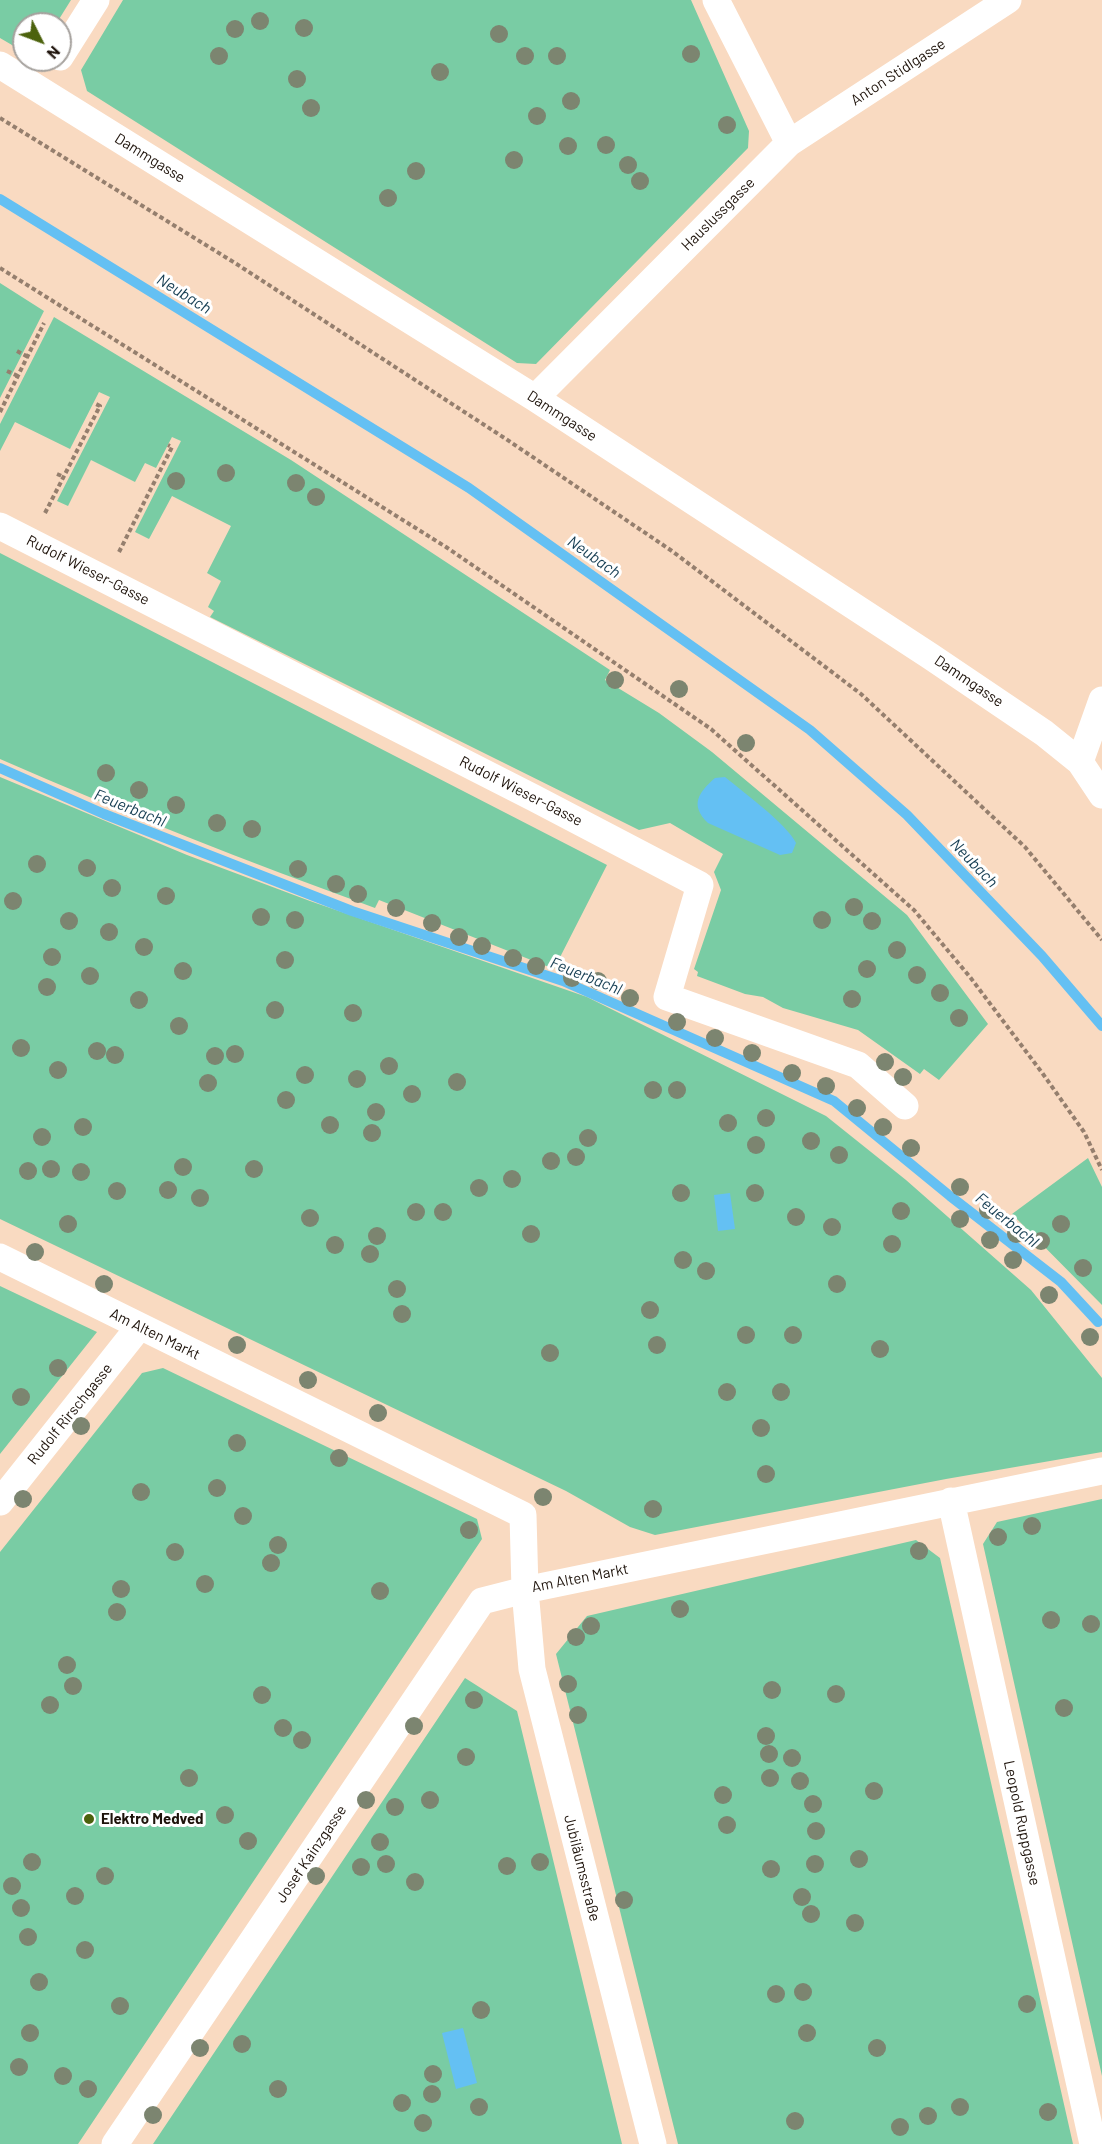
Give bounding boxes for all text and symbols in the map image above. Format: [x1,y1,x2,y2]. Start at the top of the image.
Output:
north arrow [12,12,72,72]
street label: Anton Stidlgasse [847,35,949,109]
text: N [44,43,65,63]
street label: Dammgasse [112,129,188,187]
street label: Hauslussgasse [678,174,758,254]
water label: Neubach [153,270,215,318]
street label: Dammgasse [524,387,600,445]
street label: Rudolf Wieser-Gasse [23,531,153,609]
water label: Neubach [564,532,624,582]
street label: Dammgasse [931,651,1007,711]
street label: Rudolf Wieser-Gasse [456,752,586,830]
water label: Feuerbachl [91,785,169,831]
water label: Neubach [946,835,1002,891]
water label: Feuerbachl [547,953,625,999]
water label: Feuerbachl [972,1189,1042,1251]
street label: Am Alten Markt [107,1304,203,1364]
street label: Rudolf Rirschgasse [24,1360,116,1468]
street label: Am Alten Markt [530,1560,630,1596]
street label: Leopold Ruppgasse [1000,1759,1044,1887]
street label: Josef Kainzgasse [272,1802,350,1906]
place label: Elektro Medved [101,1810,204,1828]
marker: Elektro Medved [82,1812,96,1826]
street label: Jubiläumsstraße [560,1813,604,1923]

